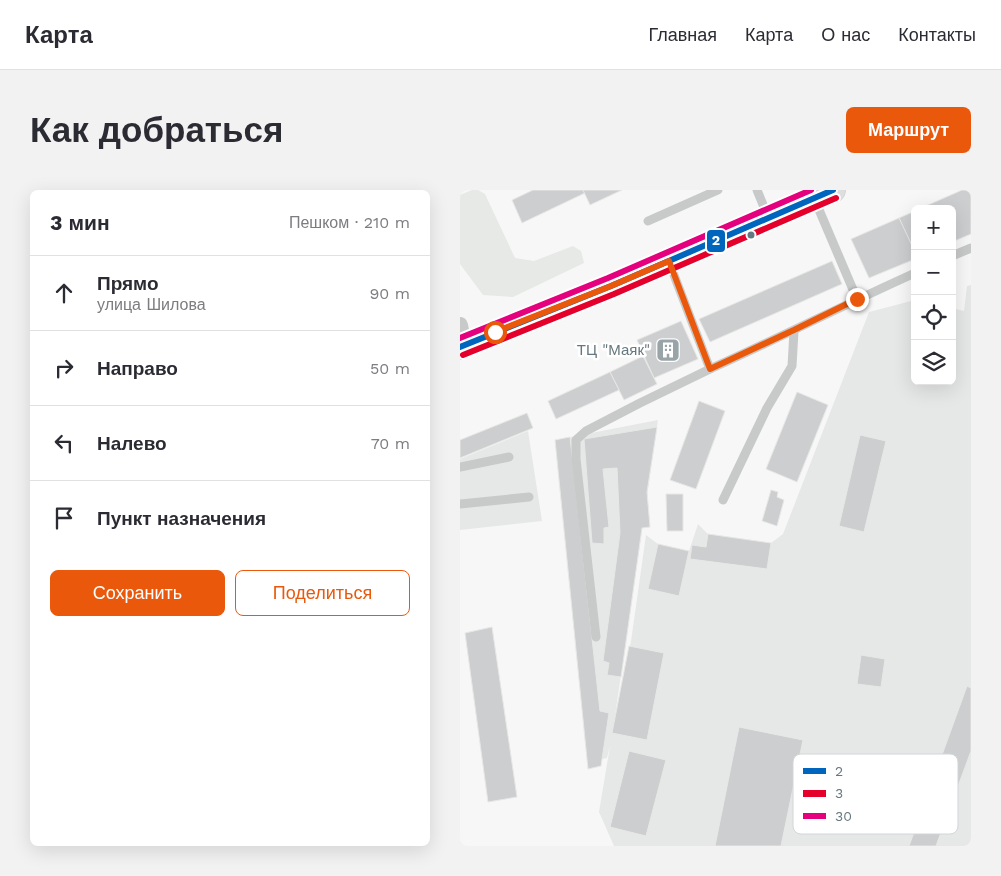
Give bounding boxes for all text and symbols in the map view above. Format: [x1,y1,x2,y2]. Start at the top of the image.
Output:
text: Карта [25,21,93,49]
text: Главная [648,24,717,45]
text: Карта [745,24,793,45]
text: О нас [821,24,870,45]
text: Контакты [898,24,976,45]
button: Маршрут [846,107,971,153]
text: Как добраться [30,109,283,151]
map controls [911,205,956,385]
button: + [911,205,956,250]
text: 3 мин [50,210,110,235]
text: Пешком · 210 m [289,213,410,232]
line badge: 2 [706,229,726,253]
unlabelled marker [746,230,756,240]
text: 2 [712,232,720,248]
button: − [911,250,956,295]
text: Прямо [97,272,159,295]
icon: ahead [50,279,78,307]
text: 90 m [369,284,410,303]
route end [846,288,869,311]
text: улица Шилова [97,295,206,314]
button: locate [911,295,956,340]
route start [484,321,507,344]
building icon: ТЦ "Маяк" [655,337,681,363]
button: layers [911,340,956,385]
place label: ТЦ "Маяк" [577,341,650,359]
icon: right [50,354,78,382]
text: Направо [97,357,178,380]
text: 50 m [370,359,410,378]
icon: left [50,429,78,457]
text: Налево [97,432,167,455]
text: 70 m [371,434,410,453]
icon: arrive [50,504,78,532]
text: Пункт назначения [97,507,266,530]
button: Сохранить [50,570,225,616]
button: Поделиться [235,570,410,616]
legend [793,754,958,834]
text: 2 [835,763,843,779]
text: 3 [835,785,843,801]
text: 30 [835,808,852,824]

